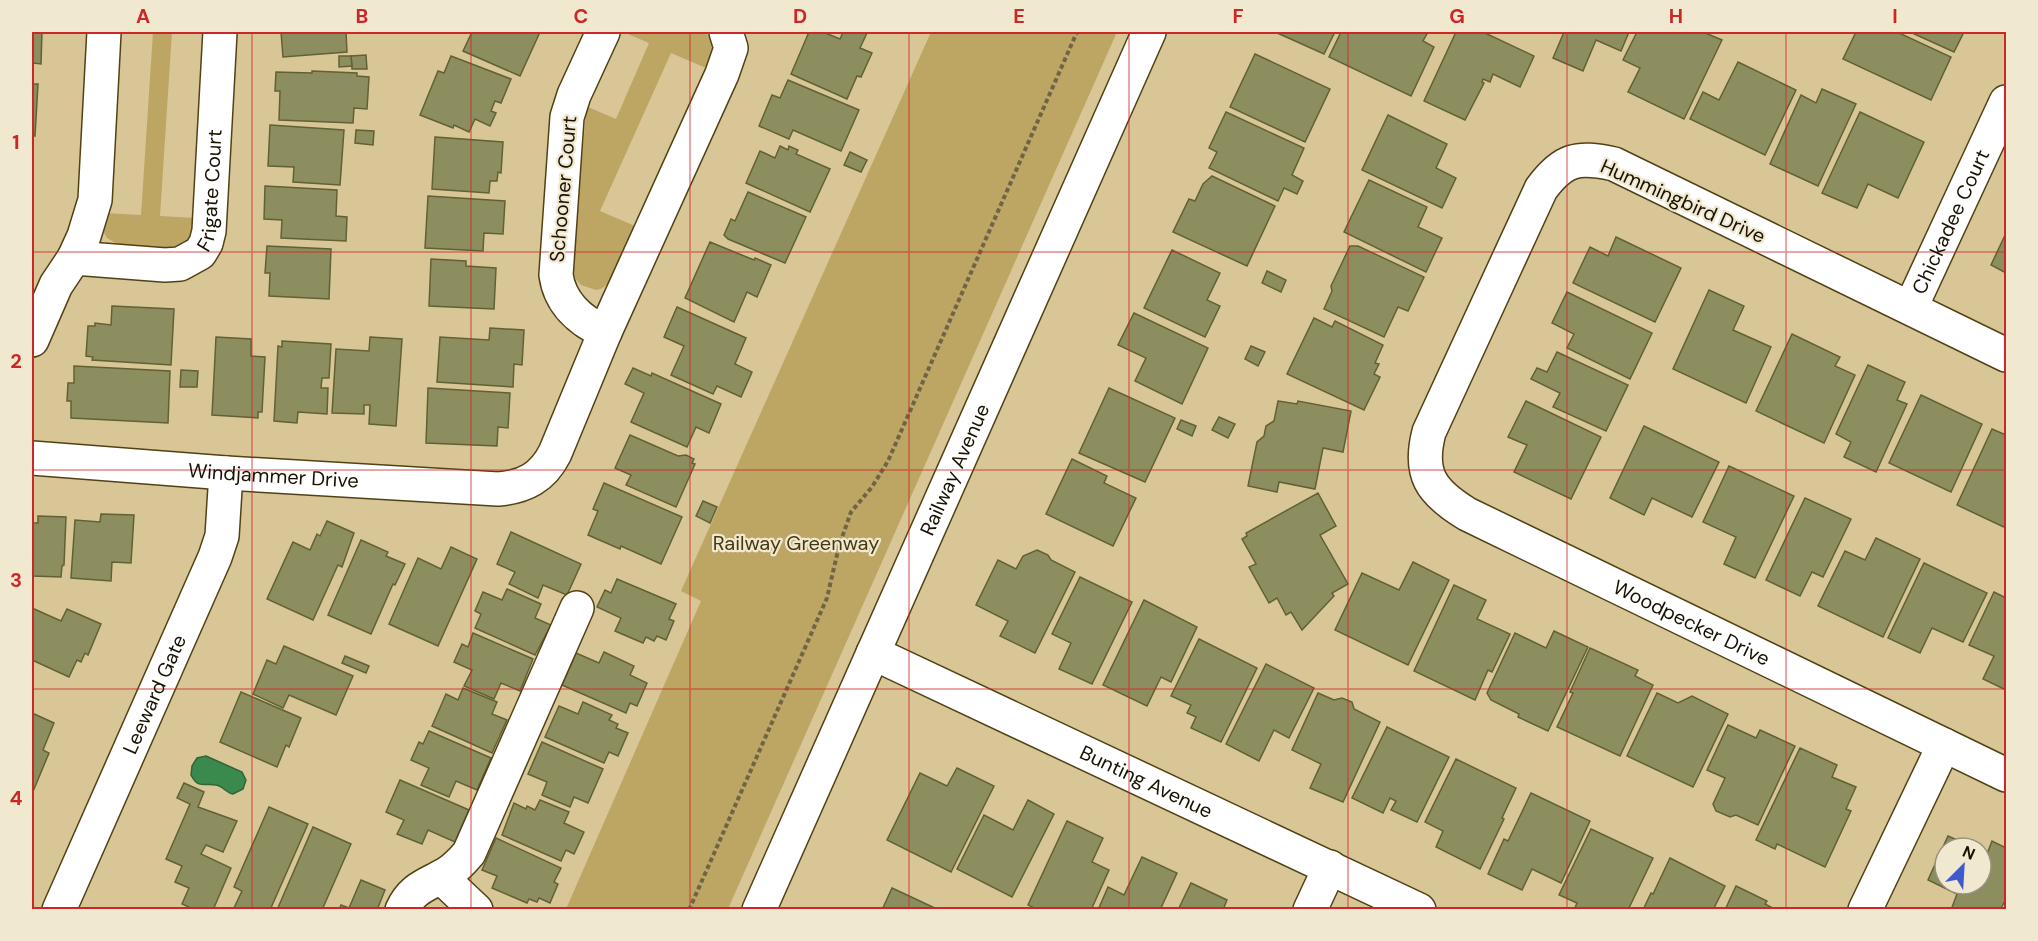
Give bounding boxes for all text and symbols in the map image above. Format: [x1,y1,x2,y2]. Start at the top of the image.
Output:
text: A [136,3,150,29]
text: B [356,3,368,29]
text: C [574,3,588,29]
text: D [793,3,807,29]
text: E [1013,3,1025,29]
text: F [1232,3,1244,29]
text: G [1449,3,1465,29]
text: H [1669,3,1683,29]
text: I [1892,3,1898,29]
street label: Schooner Court [544,115,582,263]
street label: Frigate Court [191,128,228,256]
text: 1 [12,129,20,155]
street label: Chickadee Court [1906,145,1995,298]
street label: Hummingbird Drive [1597,153,1769,249]
text: 2 [10,348,22,374]
street label: Railway Avenue [914,399,995,540]
street label: Windjammer Drive [187,457,360,494]
park label: Railway Greenway [713,530,879,556]
text: 3 [10,567,22,593]
street label: Woodpecker Drive [1609,574,1774,672]
street label: Leeward Gate [117,630,192,758]
street label: Bunting Avenue [1076,739,1217,824]
text: 4 [10,785,23,811]
north arrow [1933,836,1993,896]
text: N [1959,841,1978,865]

